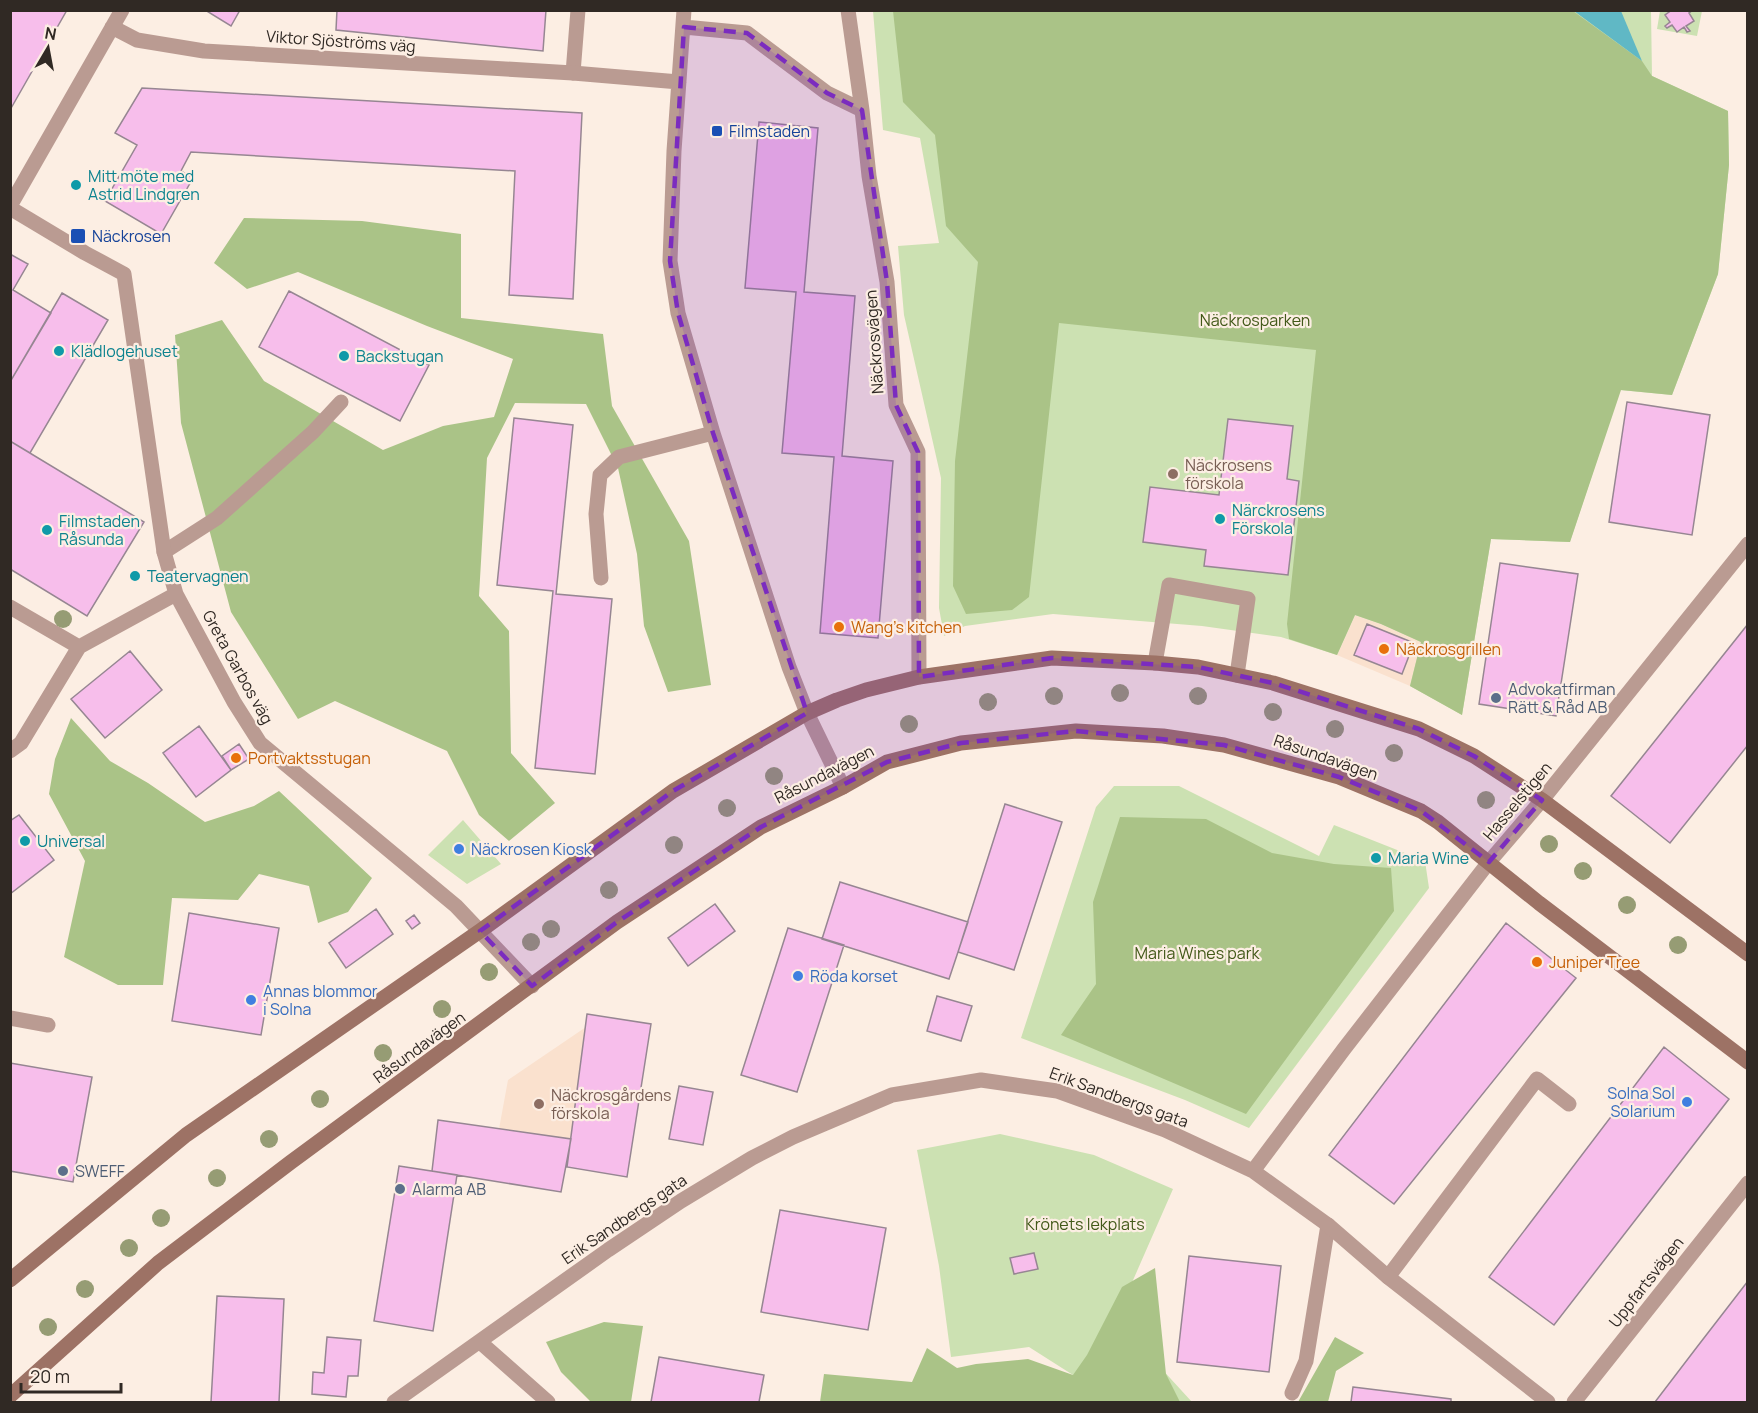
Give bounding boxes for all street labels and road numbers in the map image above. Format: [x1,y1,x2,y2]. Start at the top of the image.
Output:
street label: Viktor Sjöströms väg [265,25,417,57]
street label: Näckrosvägen [859,289,889,395]
street label: Greta Garbos väg [198,606,278,728]
street label: Råsundavägen [1271,729,1381,785]
street label: Råsundavägen [770,739,878,809]
street label: Hasselstigen [1478,757,1556,845]
street label: Råsundavägen [368,1006,470,1088]
street label: Erik Sandbergs gata [1046,1062,1192,1132]
street label: Erik Sandbergs gata [557,1169,691,1269]
street label: Uppfartsvägen [1604,1232,1688,1332]

